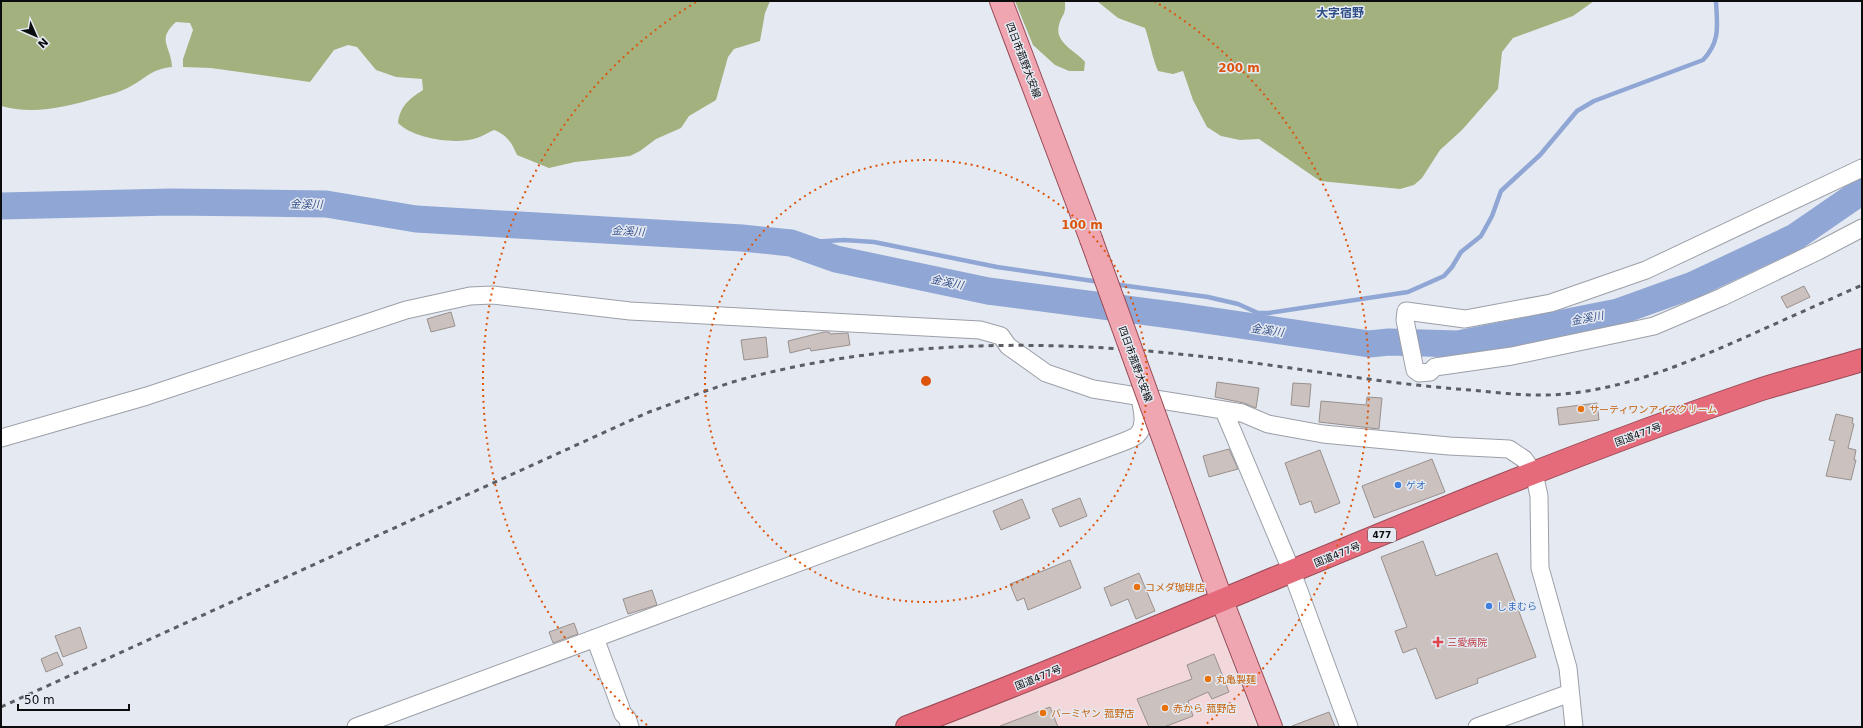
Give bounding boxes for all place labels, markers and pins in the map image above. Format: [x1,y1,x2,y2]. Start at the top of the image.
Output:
centre of rings [919,374,933,388]
marker: サーティワンアイスクリーム [1576,404,1586,414]
place label: サーティワンアイスクリーム [1589,404,1717,415]
marker: ゲオ [1393,480,1403,490]
place label: ゲオ [1406,480,1426,491]
marker: コメダ珈琲店 [1132,582,1142,592]
place label: コメダ珈琲店 [1145,582,1205,593]
marker: しまむら [1484,601,1494,611]
place label: しまむら [1497,601,1537,612]
marker: 三愛病院 [1432,636,1444,648]
place label: 三愛病院 [1447,637,1487,648]
marker: 丸亀製麺 [1203,674,1213,684]
place label: 丸亀製麺 [1216,674,1256,685]
marker: 赤から 菰野店 [1160,703,1170,713]
place label: 赤から 菰野店 [1173,703,1236,714]
marker: バーミヤン 菰野店 [1038,708,1048,718]
place label: バーミヤン 菰野店 [1051,708,1134,719]

